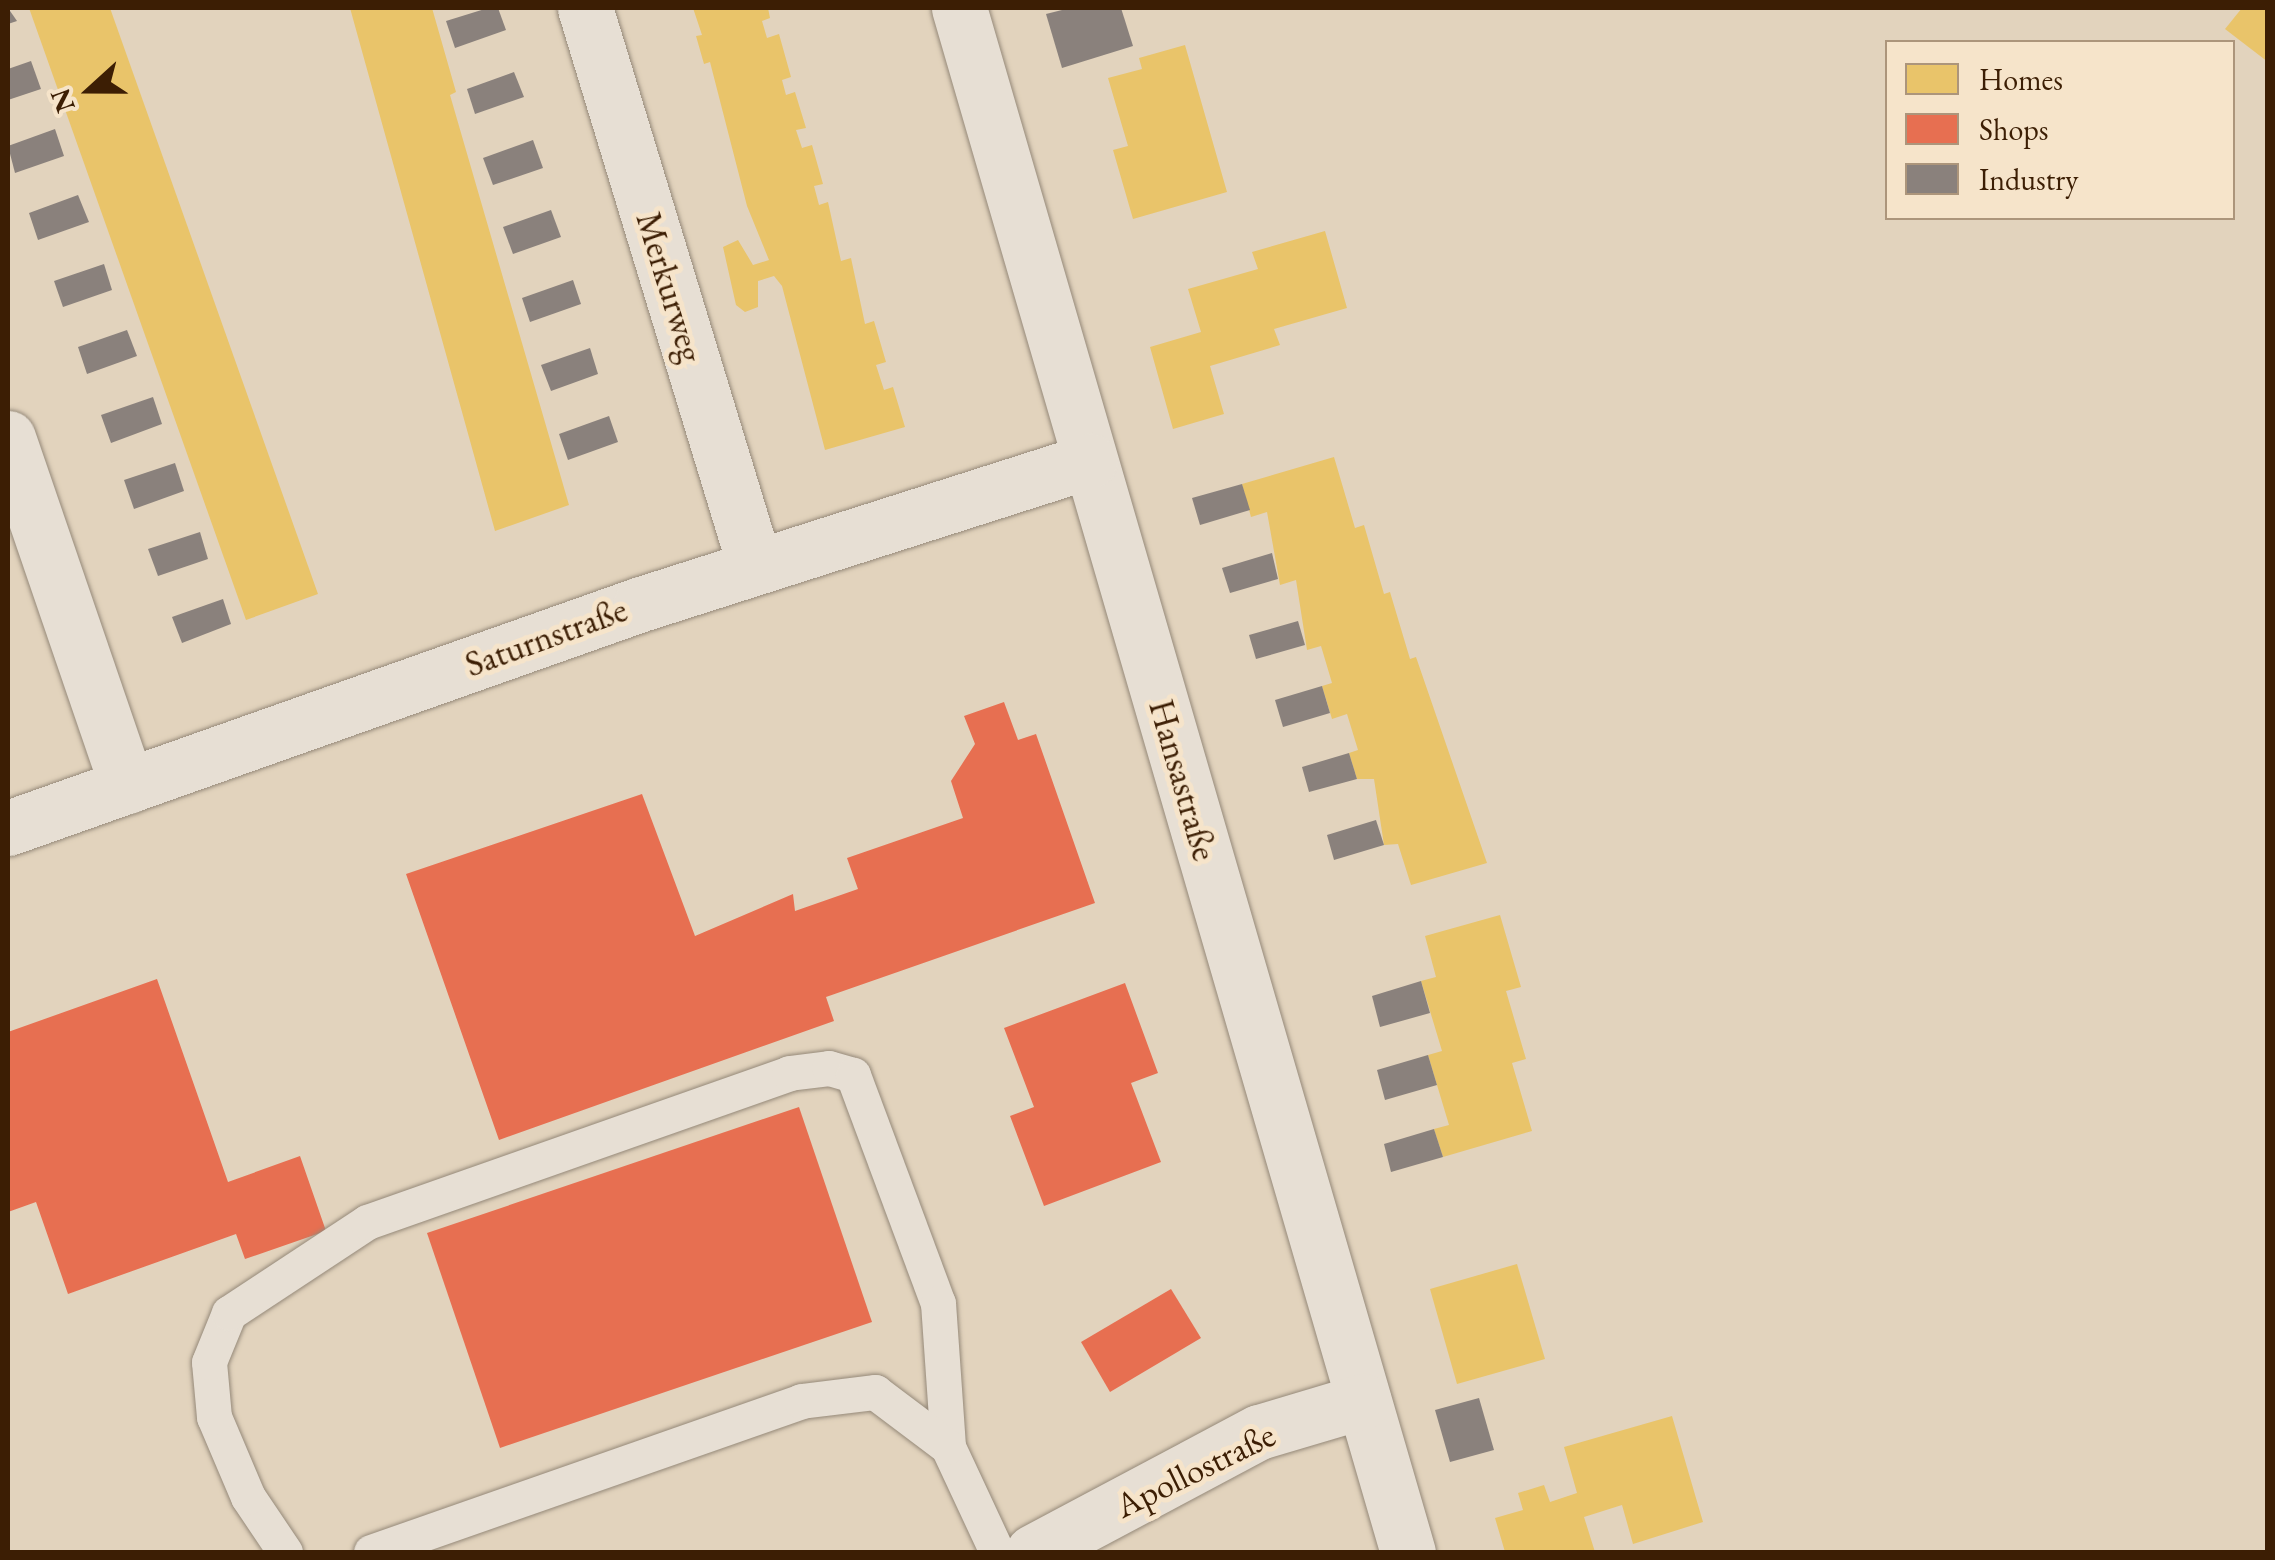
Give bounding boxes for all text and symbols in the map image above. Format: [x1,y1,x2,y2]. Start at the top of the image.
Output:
north arrow [40,40,140,140]
legend [1885,40,2235,220]
text: Homes [1979,60,2063,99]
text: N [41,84,83,118]
text: Shops [1979,110,2049,149]
text: Industry [1979,160,2078,199]
street label: Merkurweg [627,207,713,367]
street label: Saturnstraße [459,588,633,686]
street label: Hansastraße [1140,695,1226,865]
street label: Apollostraße [1108,1413,1282,1527]

